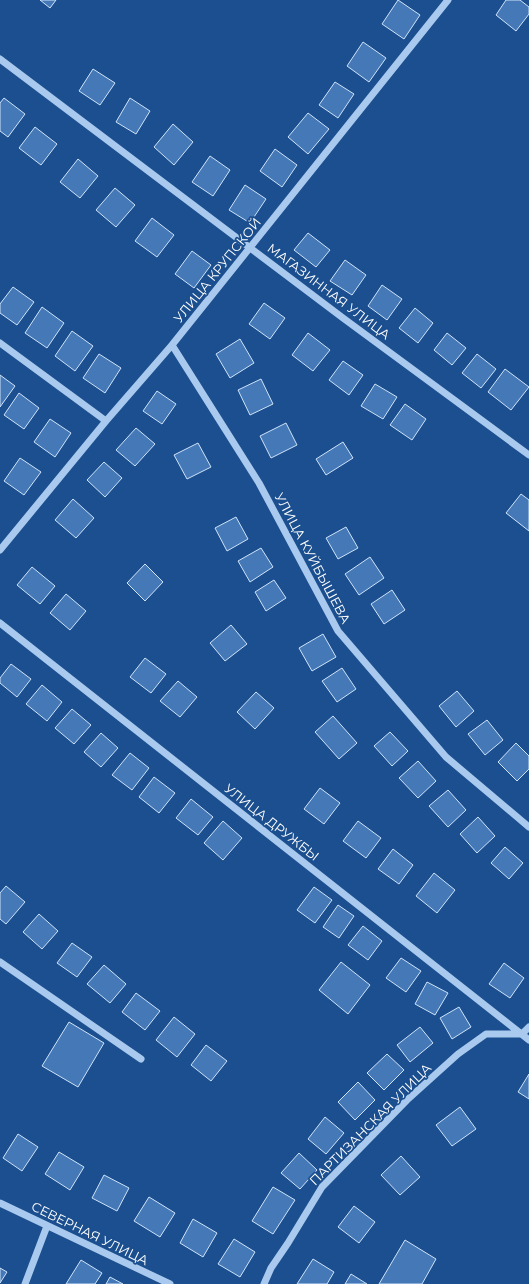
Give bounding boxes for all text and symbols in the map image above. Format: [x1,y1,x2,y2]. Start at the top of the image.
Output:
street label: УЛИЦА КРУПСКОЙ [170,214,264,326]
street label: МАГАЗИННАЯ УЛИЦА [264,240,394,343]
street label: УЛИЦА КУЙБЫШЕВА [272,490,354,626]
street label: УЛИЦА ДРУЖБЫ [221,780,323,864]
street label: ПАРТИЗАНСКАЯ УЛИЦА [306,1059,435,1188]
street label: СЕВЕРНАЯ УЛИЦА [29,1198,151,1268]

